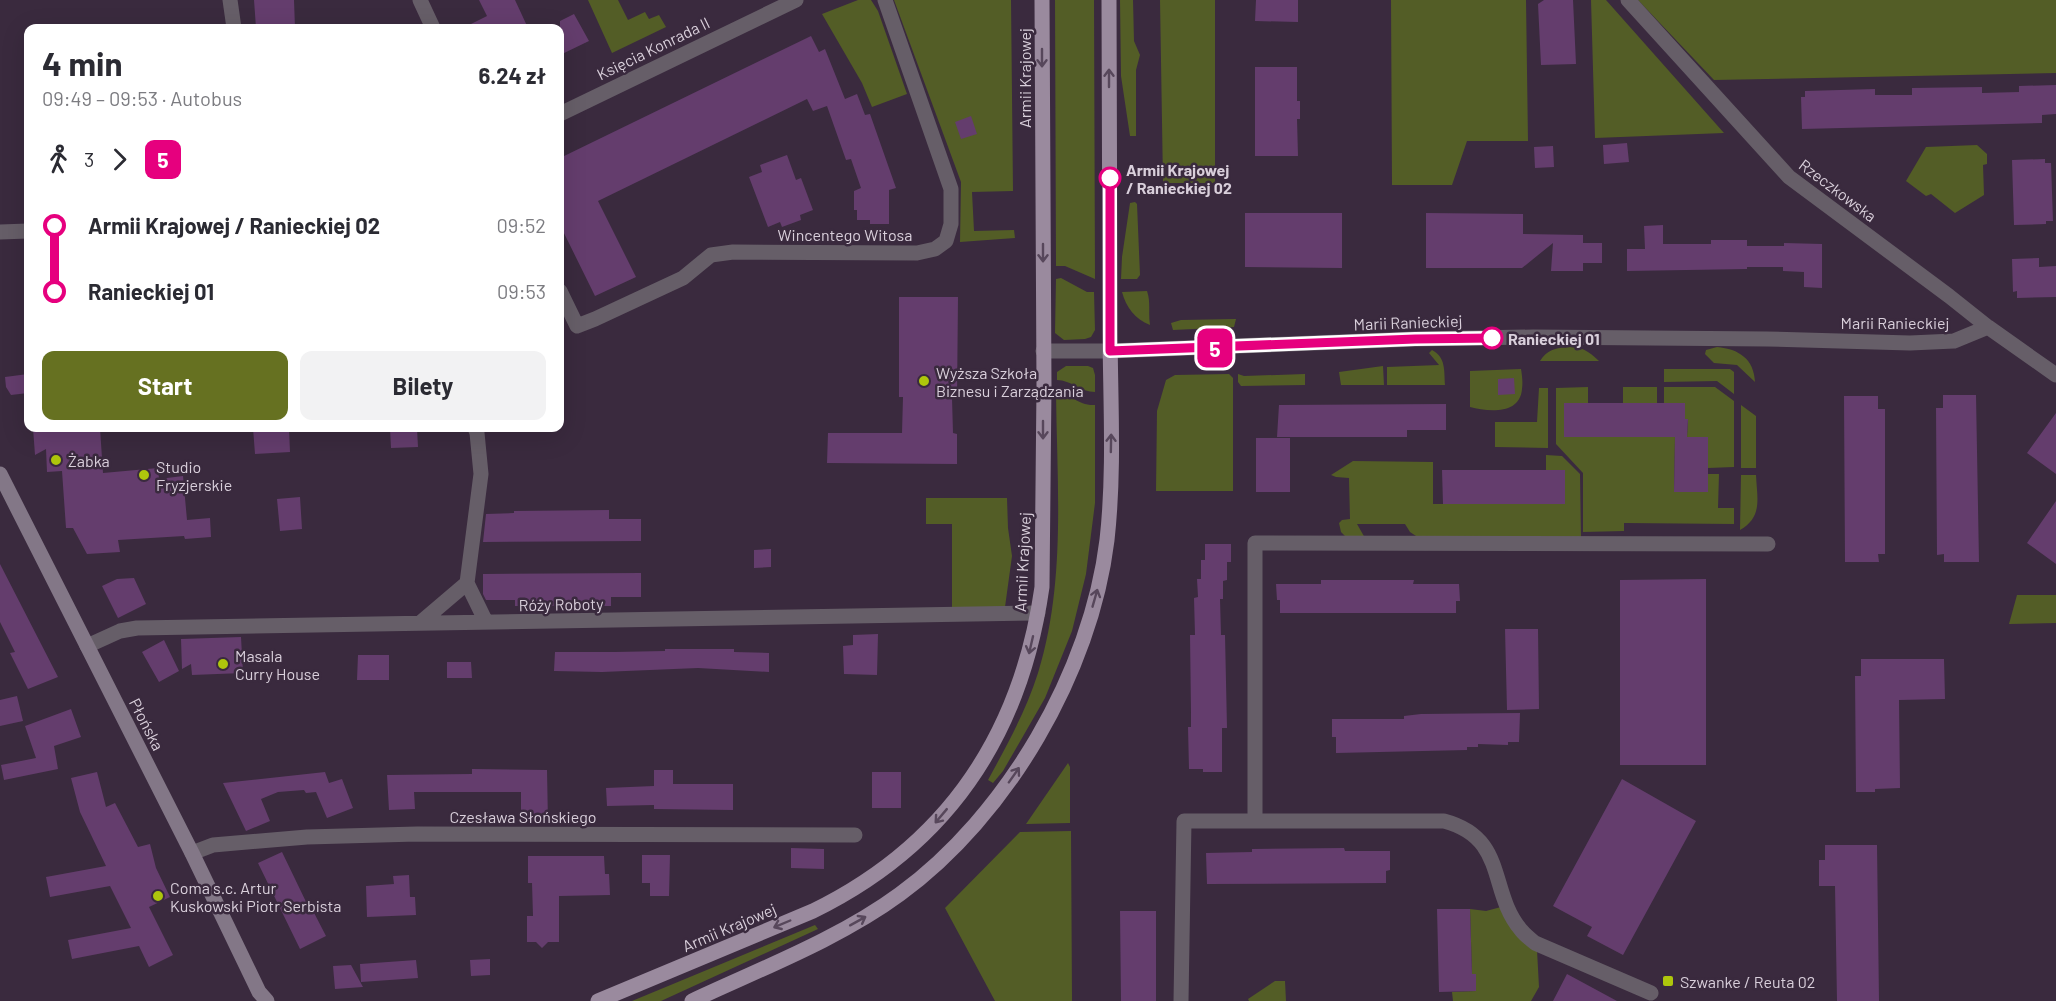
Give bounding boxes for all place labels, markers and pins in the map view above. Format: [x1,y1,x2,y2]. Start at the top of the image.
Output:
place label: Armii Krajowej / Ranieckiej 02 [1126,160,1232,197]
marker: Armii Krajowej / Ranieckiej 02 [1099,167,1121,189]
marker: Ranieckiej 01 [1481,327,1503,349]
place label: Ranieckiej 01 [1508,329,1600,348]
place label: Wyższa Szkoła Biznesu i Zarządzania [936,363,1084,400]
marker: Wyższa Szkoła Biznesu i Zarządzania [917,374,931,388]
place label: Żabka [68,451,110,470]
marker: Żabka [49,453,63,467]
place label: Studio Fryzjerskie [156,457,232,494]
marker: Studio Fryzjerskie [137,468,151,482]
place label: Masala Curry House [235,646,320,683]
marker: Masala Curry House [216,657,230,671]
place label: Coma s.c. Artur Kuskowski Piotr Serbista [170,878,341,915]
marker: Coma s.c. Artur Kuskowski Piotr Serbista [151,889,165,903]
place label: Szwanke / Reuta 02 [1680,972,1815,991]
marker: Szwanke / Reuta 02 [1661,974,1675,988]

